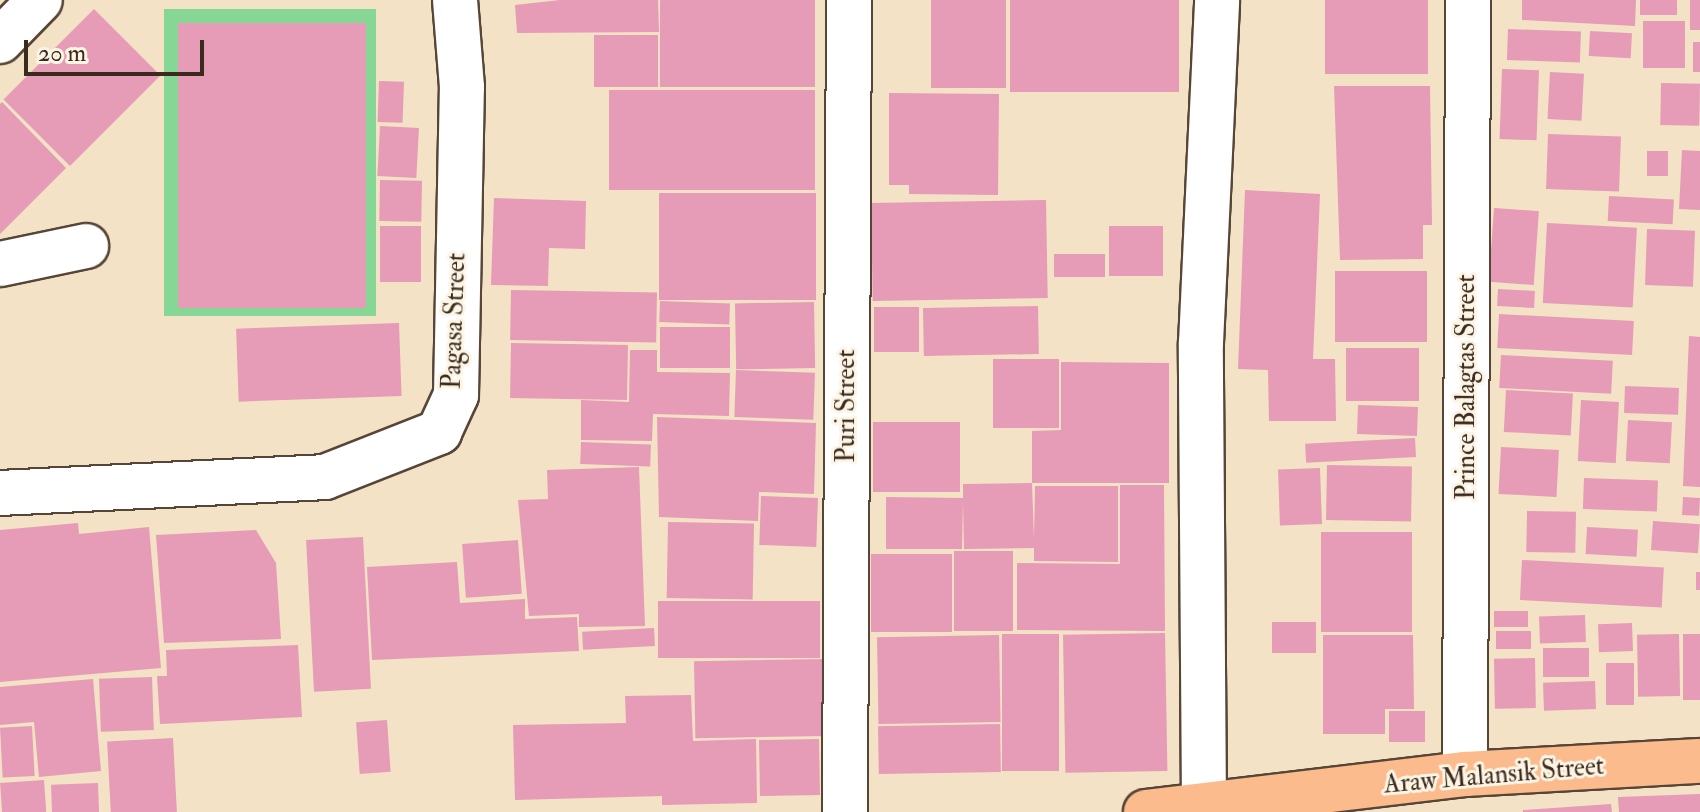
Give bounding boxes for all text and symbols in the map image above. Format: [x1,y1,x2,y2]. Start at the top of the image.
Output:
scale bar [28,24,208,74]
text: 20 m [38,38,86,69]
street label: Pagasa Street [437,252,473,390]
street label: Prince Balagtas Street [1451,274,1483,500]
street label: Puri Street [831,349,863,463]
street label: Araw Malansik Street [1383,751,1605,801]

